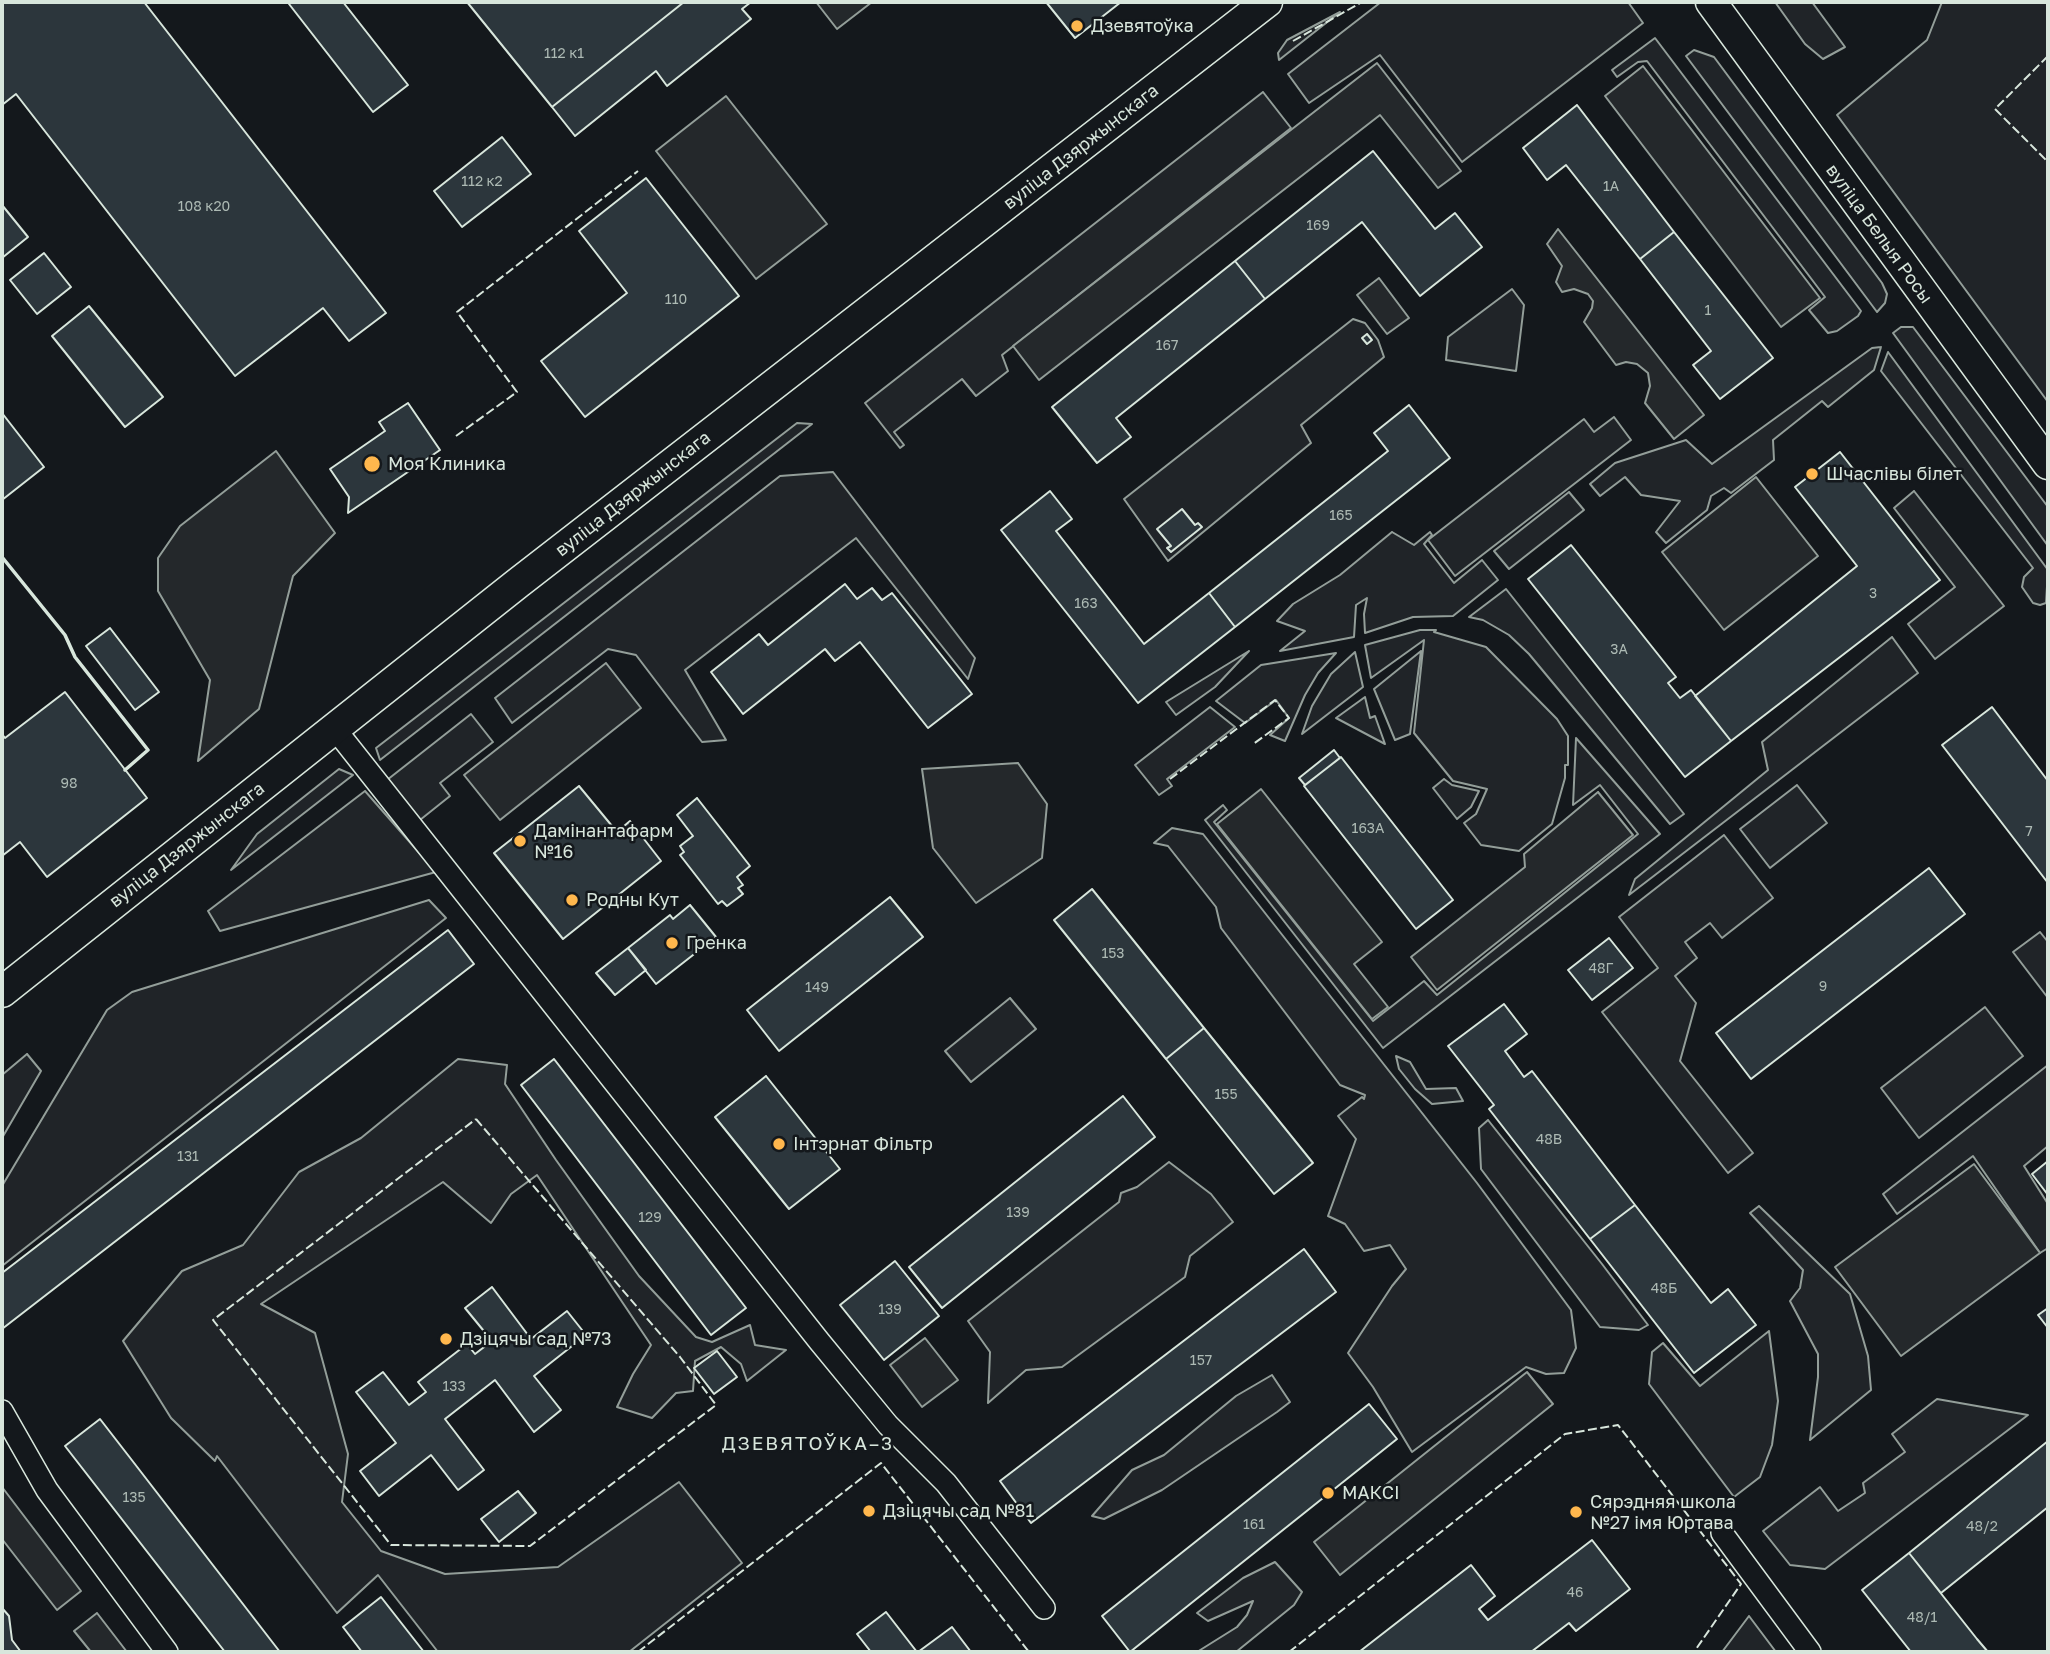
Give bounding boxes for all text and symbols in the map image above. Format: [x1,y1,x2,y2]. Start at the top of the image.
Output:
place label: Дзевятоўка [1091,15,1194,37]
marker: Дзевятоўка [1069,18,1085,34]
house number: 112 к1 [544,46,584,62]
street label: вуліца Дзяржынскага [999,80,1163,214]
street label: вуліца Белыя Росы [1821,160,1937,308]
house number: 112 к2 [461,174,503,190]
house number: 1А [1603,179,1619,195]
house number: 108 к20 [178,199,230,215]
house number: 169 [1306,218,1330,234]
house number: 110 [665,292,687,308]
house number: 1 [1705,303,1711,319]
house number: 167 [1156,338,1178,354]
street label: вуліца Дзяржынскага [551,427,715,561]
place label: Моя Клиника [388,453,506,475]
marker: Моя Клиника [362,454,382,474]
place label: Шчаслівы білет [1826,463,1962,485]
marker: Шчаслівы білет [1804,466,1820,482]
house number: 165 [1329,508,1353,524]
house number: 3 [1869,586,1877,602]
house number: 163 [1074,596,1098,612]
house number: 3А [1610,642,1628,658]
house number: 98 [60,776,78,792]
street label: вуліца Дзяржынскага [105,778,269,912]
place label: Дамінантафарм №16 [534,820,673,862]
house number: 163А [1352,821,1384,837]
house number: 7 [2025,824,2033,840]
marker: Дамінантафарм №16 [512,833,528,849]
place label: Родны Кут [586,889,679,911]
marker: Родны Кут [564,892,580,908]
place label: Гренка [686,932,747,954]
marker: Гренка [664,935,680,951]
house number: 153 [1101,946,1125,962]
house number: 48Г [1589,961,1613,977]
house number: 9 [1819,979,1827,995]
house number: 149 [805,980,829,996]
house number: 155 [1214,1087,1238,1103]
house number: 48В [1536,1132,1562,1148]
place label: Інтэрнат Фільтр [793,1133,933,1155]
marker: Інтэрнат Фільтр [771,1136,787,1152]
house number: 131 [177,1149,199,1165]
house number: 139 [1006,1205,1030,1221]
house number: 129 [638,1210,662,1226]
house number: 48Б [1651,1281,1677,1297]
house number: 139 [878,1302,902,1318]
place label: Дзіцячы сад №73 [460,1328,612,1350]
marker: Дзіцячы сад №73 [438,1331,454,1347]
house number: 157 [1190,1353,1212,1369]
house number: 133 [442,1379,466,1395]
district label: ДЗЕВЯТОЎКА–3 [723,1433,893,1455]
place label: МАКСІ [1342,1482,1400,1504]
marker: МАКСІ [1320,1485,1336,1501]
house number: 135 [122,1490,146,1506]
place label: Сярэдняя школа №27 імя Юртава [1590,1491,1736,1534]
place label: Дзіцячы сад №81 [883,1500,1034,1522]
marker: Дзіцячы сад №81 [861,1503,877,1519]
marker: Сярэдняя школа №27 імя Юртава [1568,1504,1584,1520]
house number: 161 [1243,1517,1265,1533]
house number: 48/2 [1966,1519,1998,1535]
house number: 46 [1566,1585,1584,1601]
house number: 48/1 [1907,1610,1937,1626]

